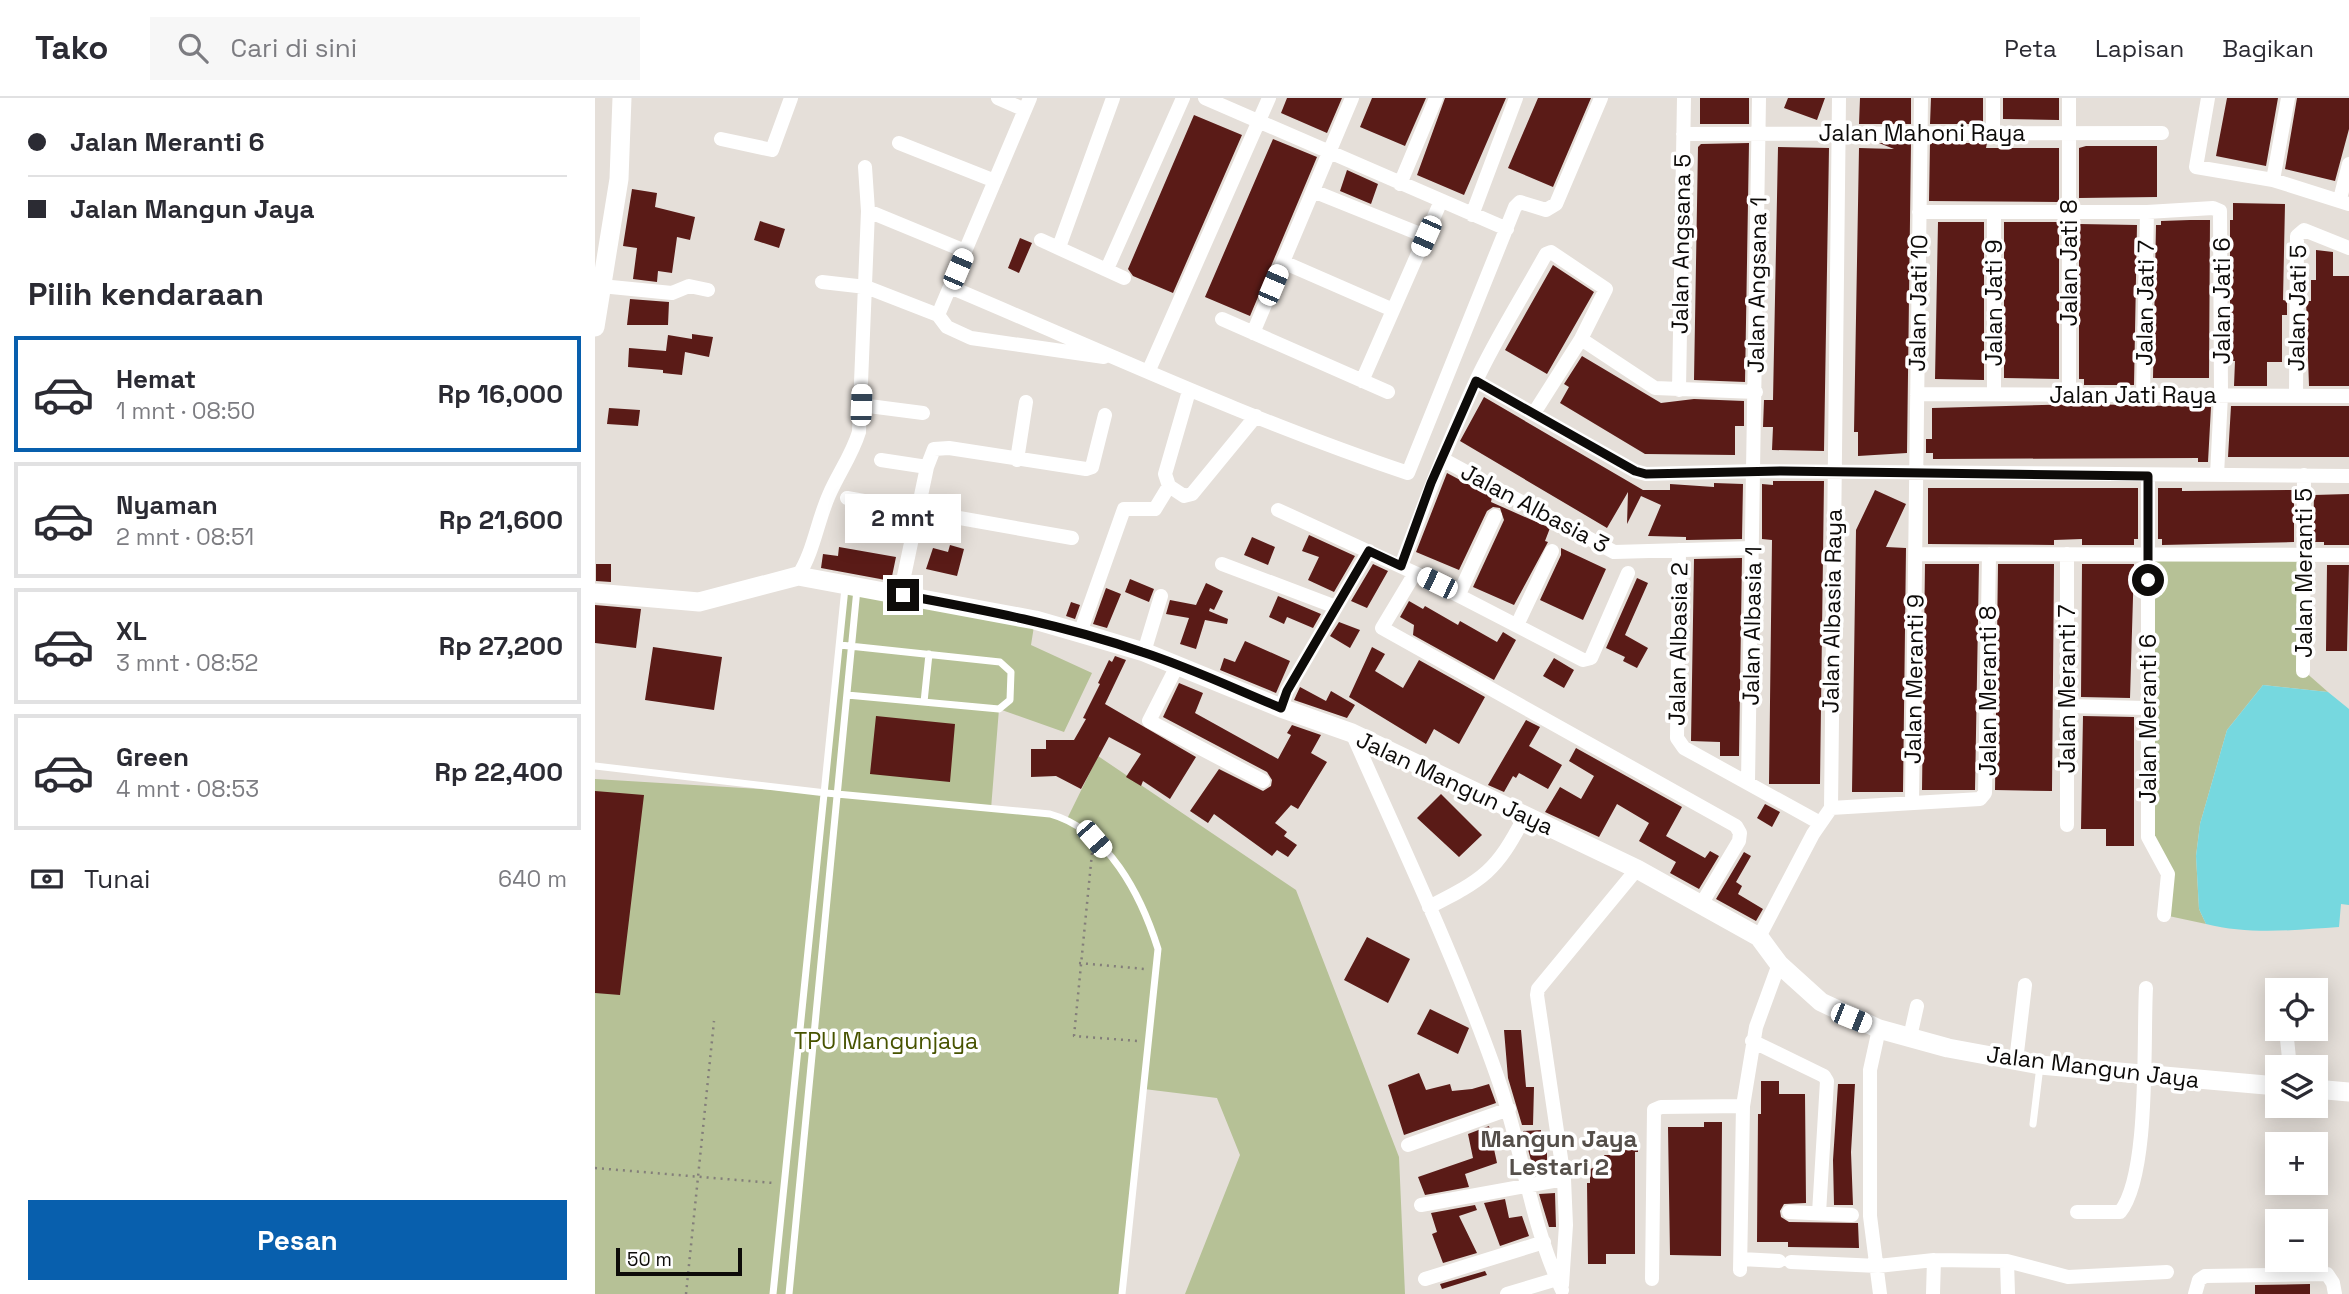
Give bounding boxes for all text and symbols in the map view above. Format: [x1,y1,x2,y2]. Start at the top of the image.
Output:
search box [150,17,640,80]
text: Tako [35,27,108,69]
icon: search [174,29,212,67]
text: Cari di sini [230,31,357,65]
text: Peta [2004,33,2057,64]
text: Lapisan [2095,33,2184,64]
text: Bagikan [2222,33,2314,64]
street label: Jalan Mahoni Raya [1819,118,2026,148]
text: Jalan Meranti 6 [70,125,265,159]
street label: Jalan Angsana 5 [1664,154,1698,334]
text: Jalan Mangun Jaya [70,192,314,226]
street label: Jalan Angsana 1 [1740,197,1774,373]
street label: Jalan Jati 8 [2054,199,2084,327]
car [1408,213,1445,259]
street label: Jalan Jati 10 [1902,234,1934,372]
street label: Jalan Jati 6 [2207,238,2237,364]
street label: Jalan Jati 9 [1979,240,2009,366]
street label: Jalan Jati 7 [2129,240,2161,366]
street label: Jalan Jati 5 [2281,244,2313,372]
car [941,246,976,292]
car [1256,262,1291,308]
text: Pilih kendaraan [28,274,264,314]
text: Hemat [116,362,196,396]
icon: car [32,363,95,426]
text: Rp 16,000 [438,377,563,411]
street label: Jalan Jati Raya [2049,380,2217,410]
car [850,384,873,426]
text: 1 mnt · 08:50 [116,396,255,426]
street label: Jalan Albasia 3 [1456,456,1614,560]
text: Nyaman [116,488,218,522]
street label: Jalan Meranti 5 [2289,488,2319,658]
icon: car [32,489,95,552]
callout: 2 mnt [845,494,961,542]
text: Rp 21,600 [439,503,563,537]
text: 2 mnt [871,503,935,533]
street label: Jalan Albasia Raya [1815,508,1849,714]
text: 2 mnt · 08:51 [116,522,254,552]
street label: Jalan Albasia 1 [1736,546,1768,706]
street label: Jalan Albasia 2 [1662,562,1694,726]
car [1414,564,1461,602]
route start [2132,564,2164,596]
route end [887,579,919,611]
street label: Jalan Meranti 9 [1898,594,1930,764]
street label: Jalan Meranti 7 [2052,604,2082,774]
street label: Jalan Meranti 8 [1973,606,2003,776]
text: XL [116,614,147,648]
icon: car [32,615,95,678]
text: Rp 27,200 [439,629,563,663]
street label: Jalan Meranti 6 [2133,634,2163,804]
text: 3 mnt · 08:52 [116,648,258,678]
street label: Jalan Mangun Jaya [1351,724,1559,842]
text: Green [116,740,189,774]
icon: car [32,741,95,804]
text: Rp 22,400 [435,755,563,789]
text: 4 mnt · 08:53 [116,774,259,804]
car [1073,816,1116,862]
icon: cash [28,860,66,898]
text: Tunai [84,862,150,896]
text: 640 m [498,864,567,894]
map controls [2265,978,2328,1272]
button: locate [2265,978,2328,1041]
car [1828,1000,1875,1036]
park label: TPU Mangunjaya [794,1026,978,1056]
street label: Jalan Mangun Jaya [1985,1039,2201,1095]
button: layers [2265,1055,2328,1118]
district label: Mangun Jaya Lestari 2 [1481,1123,1638,1182]
button: + [2265,1132,2328,1195]
button: Pesan [28,1200,567,1280]
button: − [2265,1209,2328,1272]
scale bar [616,1245,742,1277]
text: 50 m [627,1247,672,1272]

